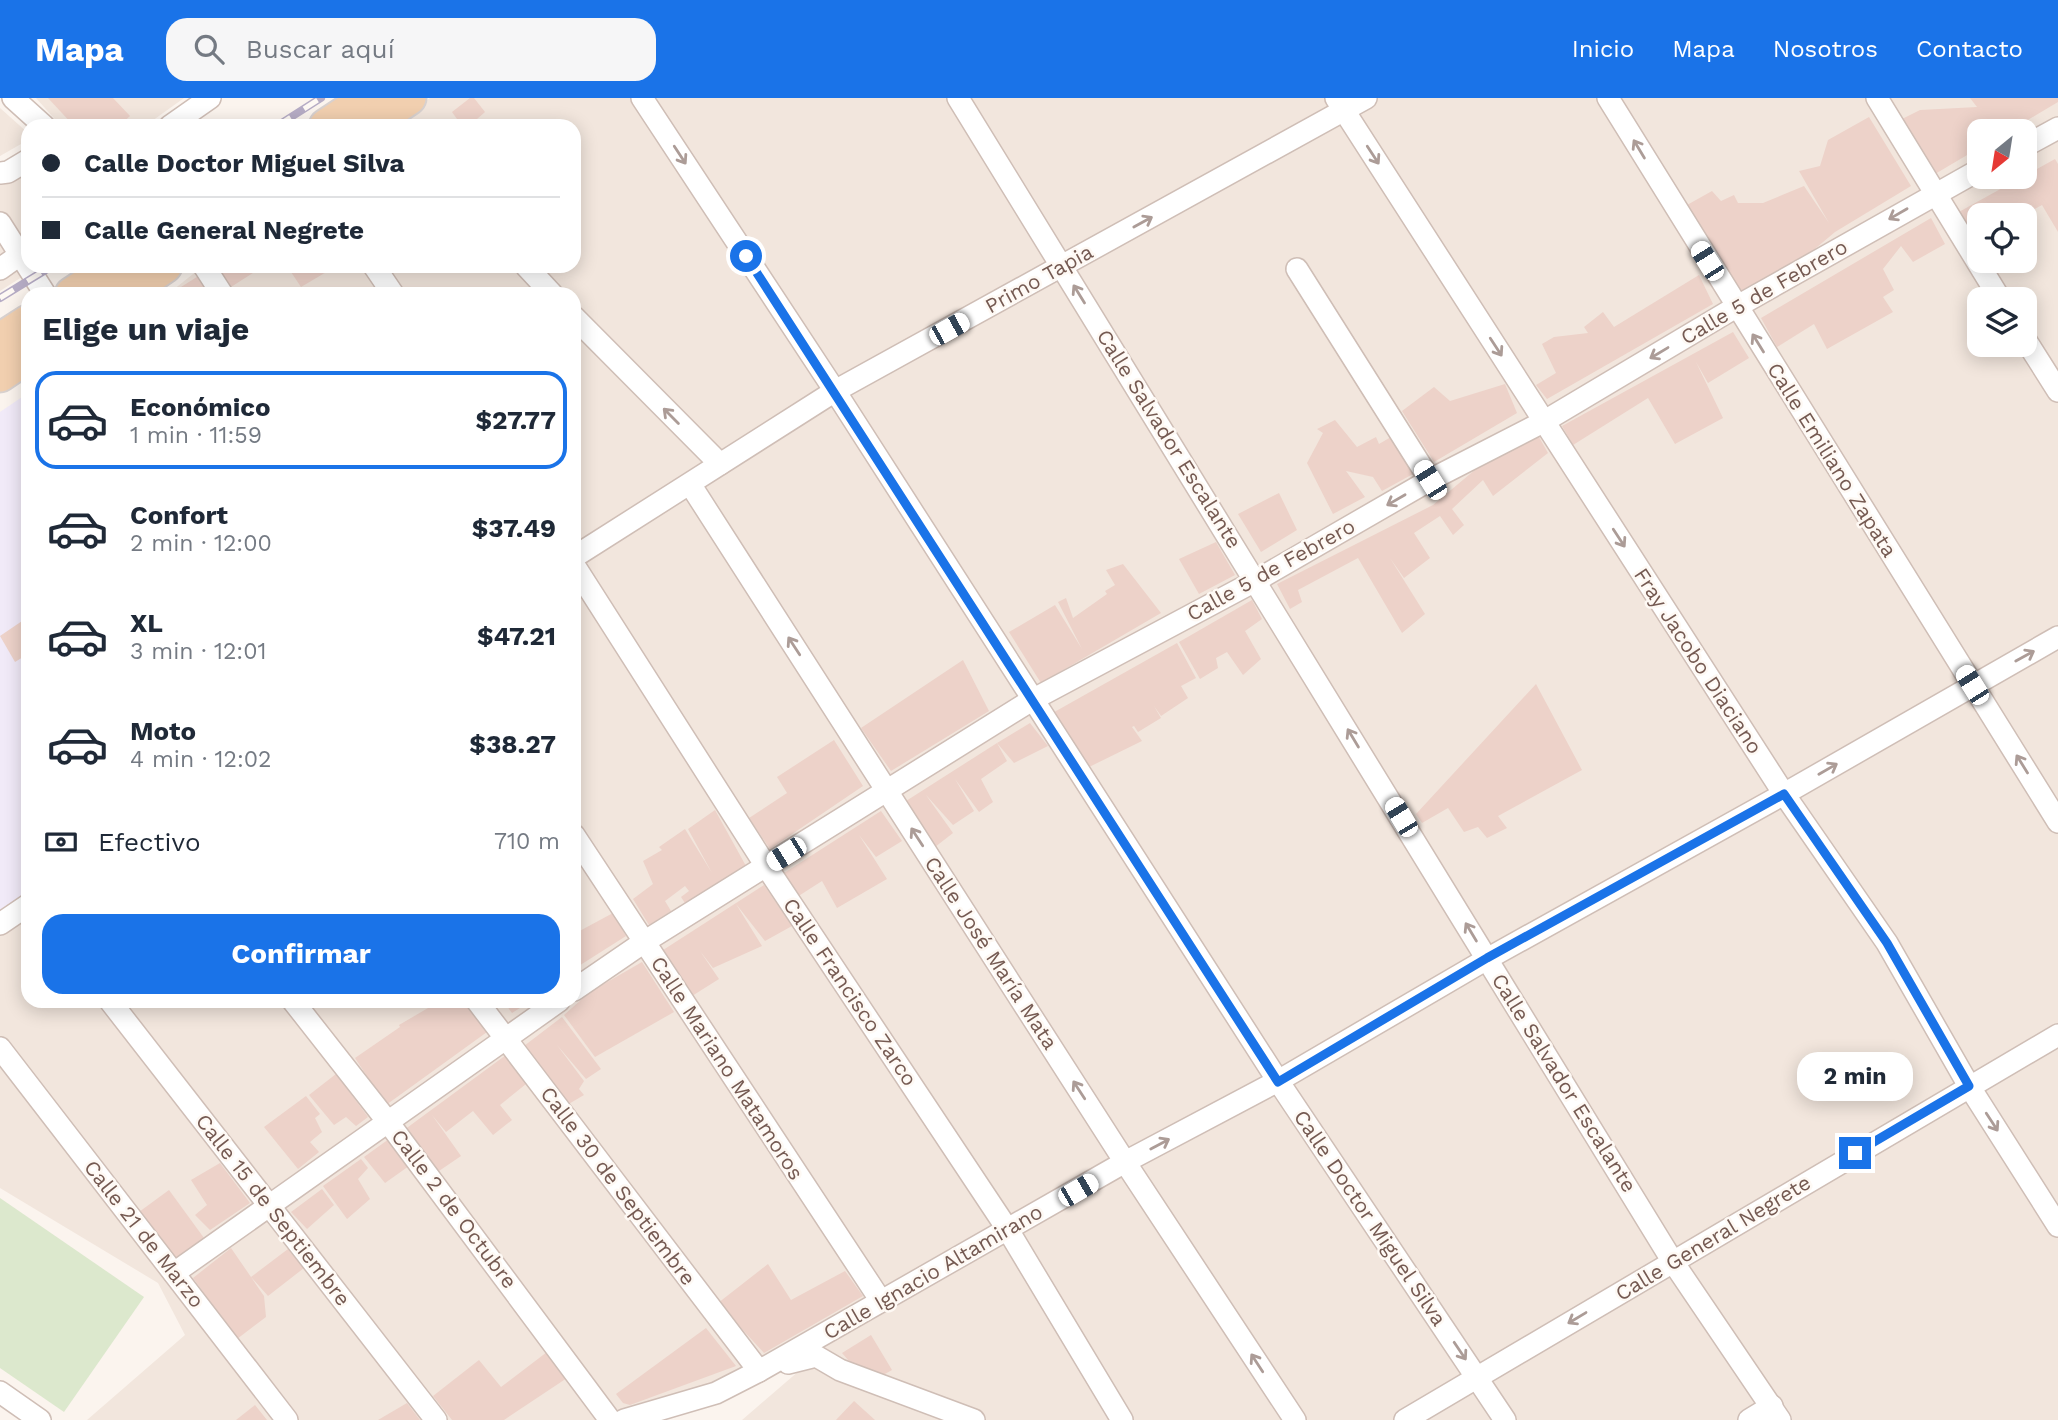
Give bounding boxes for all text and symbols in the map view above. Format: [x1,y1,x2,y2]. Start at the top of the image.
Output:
search box [166,18,656,81]
text: Mapa [35,30,124,69]
icon: search [190,30,228,68]
text: Buscar aquí [246,34,395,64]
text: Inicio [1572,35,1634,63]
text: Mapa [1672,35,1735,63]
text: Nosotros [1773,35,1878,63]
text: Contacto [1916,35,2023,63]
north arrow [1967,119,2037,189]
map controls [1967,119,2037,357]
one-way arrow [1631,139,1645,159]
one-way arrow [672,145,687,164]
one-way arrow [1367,145,1381,165]
text: Calle Doctor Miguel Silva [84,148,405,178]
button: locate [1967,203,2037,273]
one-way arrow [1888,208,1908,222]
text: Calle General Negrete [84,215,364,245]
one-way arrow [1133,215,1153,229]
street label: Calle 5 de Febrero [1676,234,1852,349]
car [1687,238,1728,284]
street label: Primo Tapia [981,239,1097,318]
route start [730,240,762,272]
one-way arrow [1072,284,1086,304]
button: layers [1967,287,2037,357]
text: Elige un viaje [42,310,249,348]
car [926,310,973,348]
street label: Calle Salvador Escalante [1092,325,1247,553]
one-way arrow [1750,333,1764,353]
one-way arrow [1489,337,1503,357]
one-way arrow [1649,346,1669,360]
street label: Calle Emiliano Zapata [1762,358,1903,562]
icon: car [46,389,109,452]
text: Económico [130,392,271,422]
text: $27.77 [475,405,556,435]
one-way arrow [663,408,680,425]
text: 1 min · 11:59 [130,422,262,449]
car [1410,457,1451,503]
one-way arrow [1386,494,1407,507]
icon: car [46,497,109,560]
text: Confort [130,500,228,530]
text: $37.49 [472,513,556,543]
street label: Calle 5 de Febrero [1182,513,1359,626]
one-way arrow [1612,528,1626,548]
text: 2 min · 12:00 [130,530,272,557]
street label: Fray Jacobo Diaciano [1629,563,1768,758]
icon: car [46,605,109,668]
text: XL [130,608,163,638]
text: $47.21 [477,621,556,651]
one-way arrow [786,636,800,656]
text: 3 min · 12:01 [130,638,266,665]
one-way arrow [2015,649,2035,663]
car [1952,662,1993,708]
icon: car [46,713,109,776]
text: Moto [130,716,196,746]
one-way arrow [1345,728,1359,748]
text: $38.27 [469,729,556,759]
text: 4 min · 12:02 [130,746,272,773]
one-way arrow [2014,754,2028,774]
one-way arrow [1817,762,1838,775]
car [1382,794,1421,840]
icon: cash [42,823,80,861]
text: Efectivo [98,827,201,857]
text: 710 m [494,828,560,855]
one-way arrow [909,828,924,847]
car [763,834,810,874]
street label: Calle José María Mata [920,852,1063,1054]
street label: Calle Francisco Zarco [778,893,923,1090]
button: Confirmar [42,914,560,994]
one-way arrow [1463,923,1477,943]
street label: Calle Mariano Matamoros [646,951,809,1184]
street label: Calle Salvador Escalante [1487,969,1642,1197]
callout: 2 min [1797,1052,1913,1100]
text: 2 min [1824,1063,1886,1090]
one-way arrow [1072,1081,1086,1101]
street label: Calle 30 de Septiembre [536,1082,701,1290]
street label: Calle Doctor Miguel Silva [1289,1105,1452,1330]
street label: Calle 15 de Septiembre [191,1109,356,1311]
one-way arrow [1985,1112,1999,1131]
street label: Calle 2 de Octubre [386,1124,522,1293]
one-way arrow [1149,1137,1169,1151]
route end [1839,1137,1871,1169]
street label: Calle 21 de Marzo [79,1155,210,1312]
street label: Calle General Negrete [1611,1169,1815,1306]
car [1055,1170,1102,1210]
street label: Calle Ignacio Altamirano [819,1199,1047,1345]
one-way arrow [1568,1312,1588,1326]
one-way arrow [1453,1341,1467,1360]
one-way arrow [1250,1354,1264,1373]

